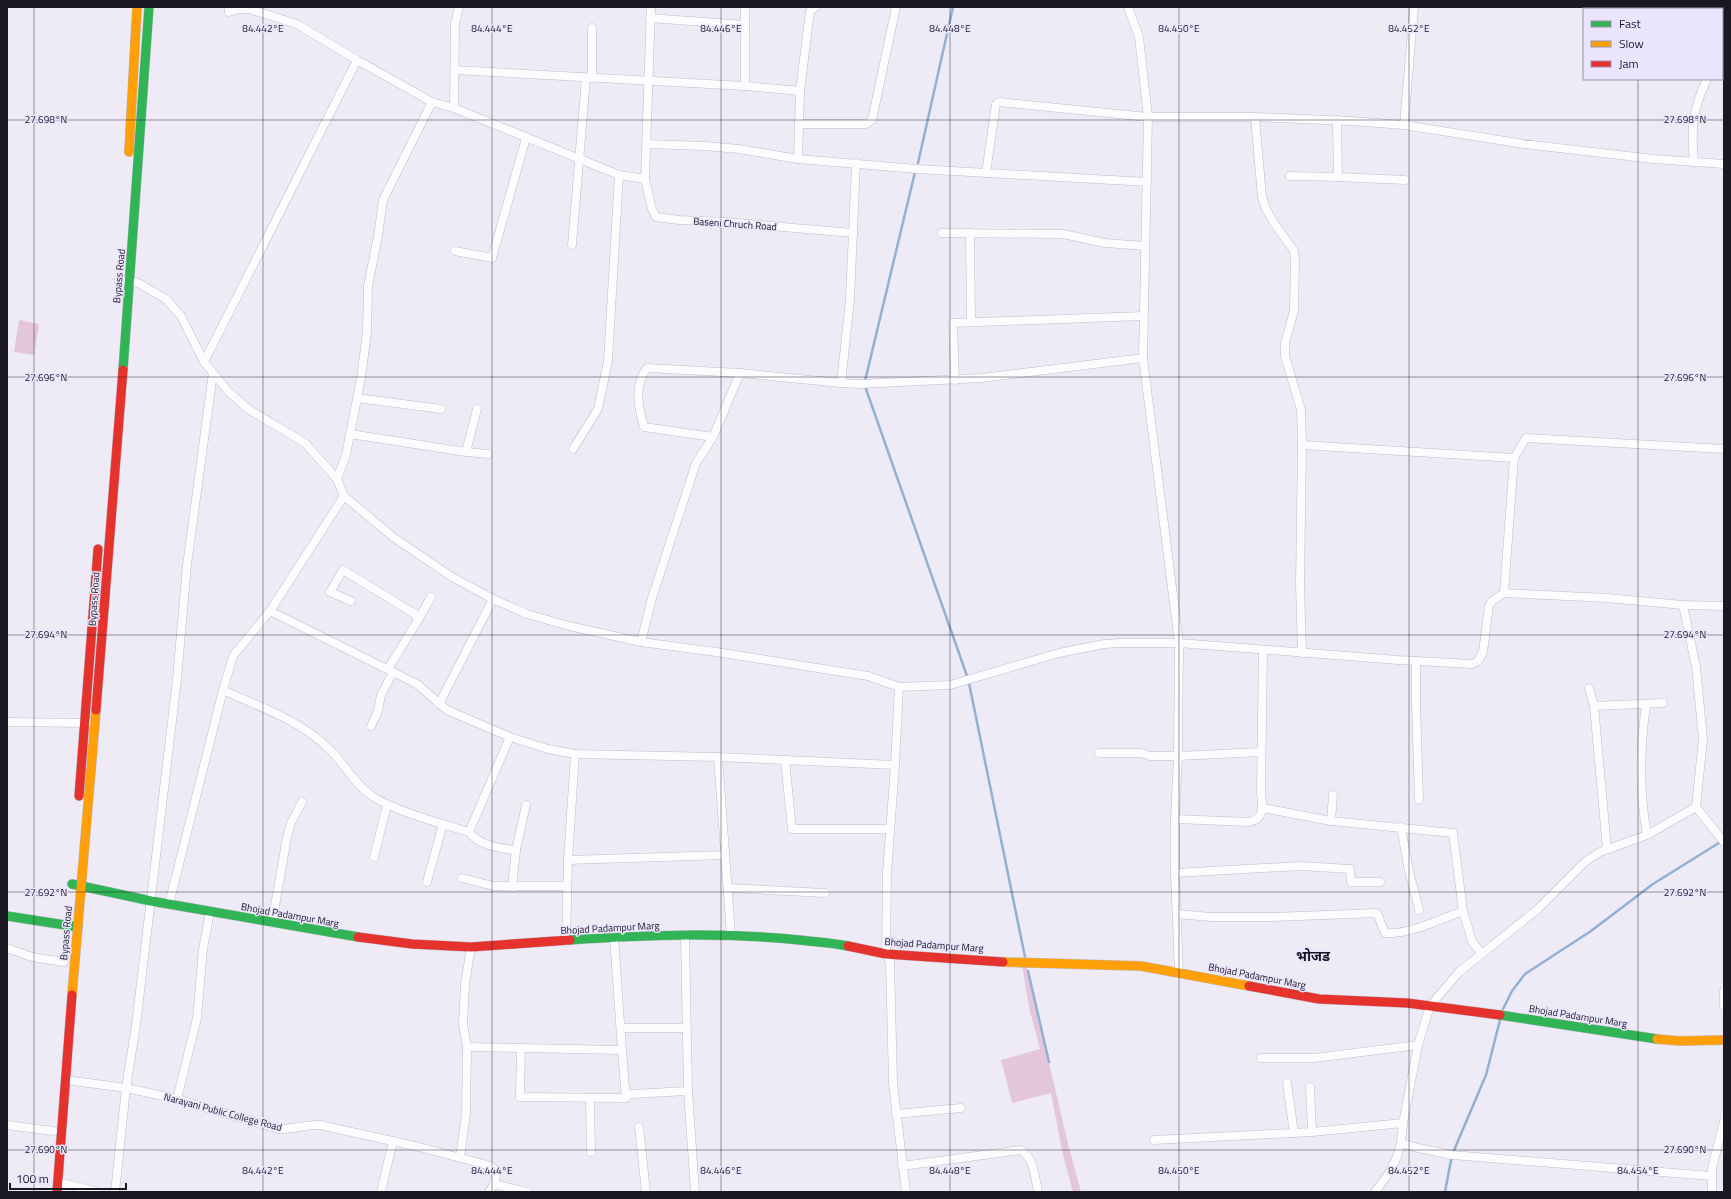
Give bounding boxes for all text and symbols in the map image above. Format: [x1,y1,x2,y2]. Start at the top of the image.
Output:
legend [1583,8,1723,80]
text: Fast [1619,14,1642,33]
text: 84.442°E [242,21,284,36]
text: 84.444°E [471,21,513,36]
text: 84.446°E [700,21,742,36]
text: 84.448°E [929,21,971,36]
text: 84.450°E [1158,21,1200,36]
text: 84.452°E [1388,21,1430,36]
text: Slow [1619,34,1644,53]
text: Jam [1619,54,1639,73]
text: 27.698°N [25,112,67,127]
text: 27.698°N [1664,112,1706,127]
street label: Baseni Chruch Road [693,214,777,234]
street label: Bypass Road [109,248,129,304]
text: 27.696°N [25,370,67,385]
text: 27.696°N [1664,370,1706,385]
street label: Bypass Road [85,571,103,627]
text: 27.694°N [25,627,67,642]
text: 27.694°N [1664,627,1706,642]
text: 27.692°N [25,885,67,900]
text: 27.692°N [1664,885,1706,900]
street label: Bhojad Padampur Marg [240,899,340,931]
street label: Bypass Road [56,905,76,961]
street label: Bhojad Padampur Marg [560,918,660,938]
street label: Bhojad Padampur Marg [884,934,984,956]
district label: भोजड [1296,945,1331,966]
street label: Bhojad Padampur Marg [1207,959,1307,993]
street label: Bhojad Padampur Marg [1528,1001,1628,1031]
street label: Narayani Public College Road [162,1089,284,1135]
text: 27.690°N [25,1142,67,1157]
text: 27.690°N [1664,1142,1706,1157]
text: 84.442°E [242,1163,284,1178]
text: 84.444°E [471,1163,513,1178]
text: 84.446°E [700,1163,742,1178]
text: 84.448°E [929,1163,971,1178]
text: 84.450°E [1158,1163,1200,1178]
text: 84.452°E [1388,1163,1430,1178]
text: 84.454°E [1617,1163,1659,1178]
scale bar [10,1165,126,1191]
text: 100 m [16,1169,49,1188]

